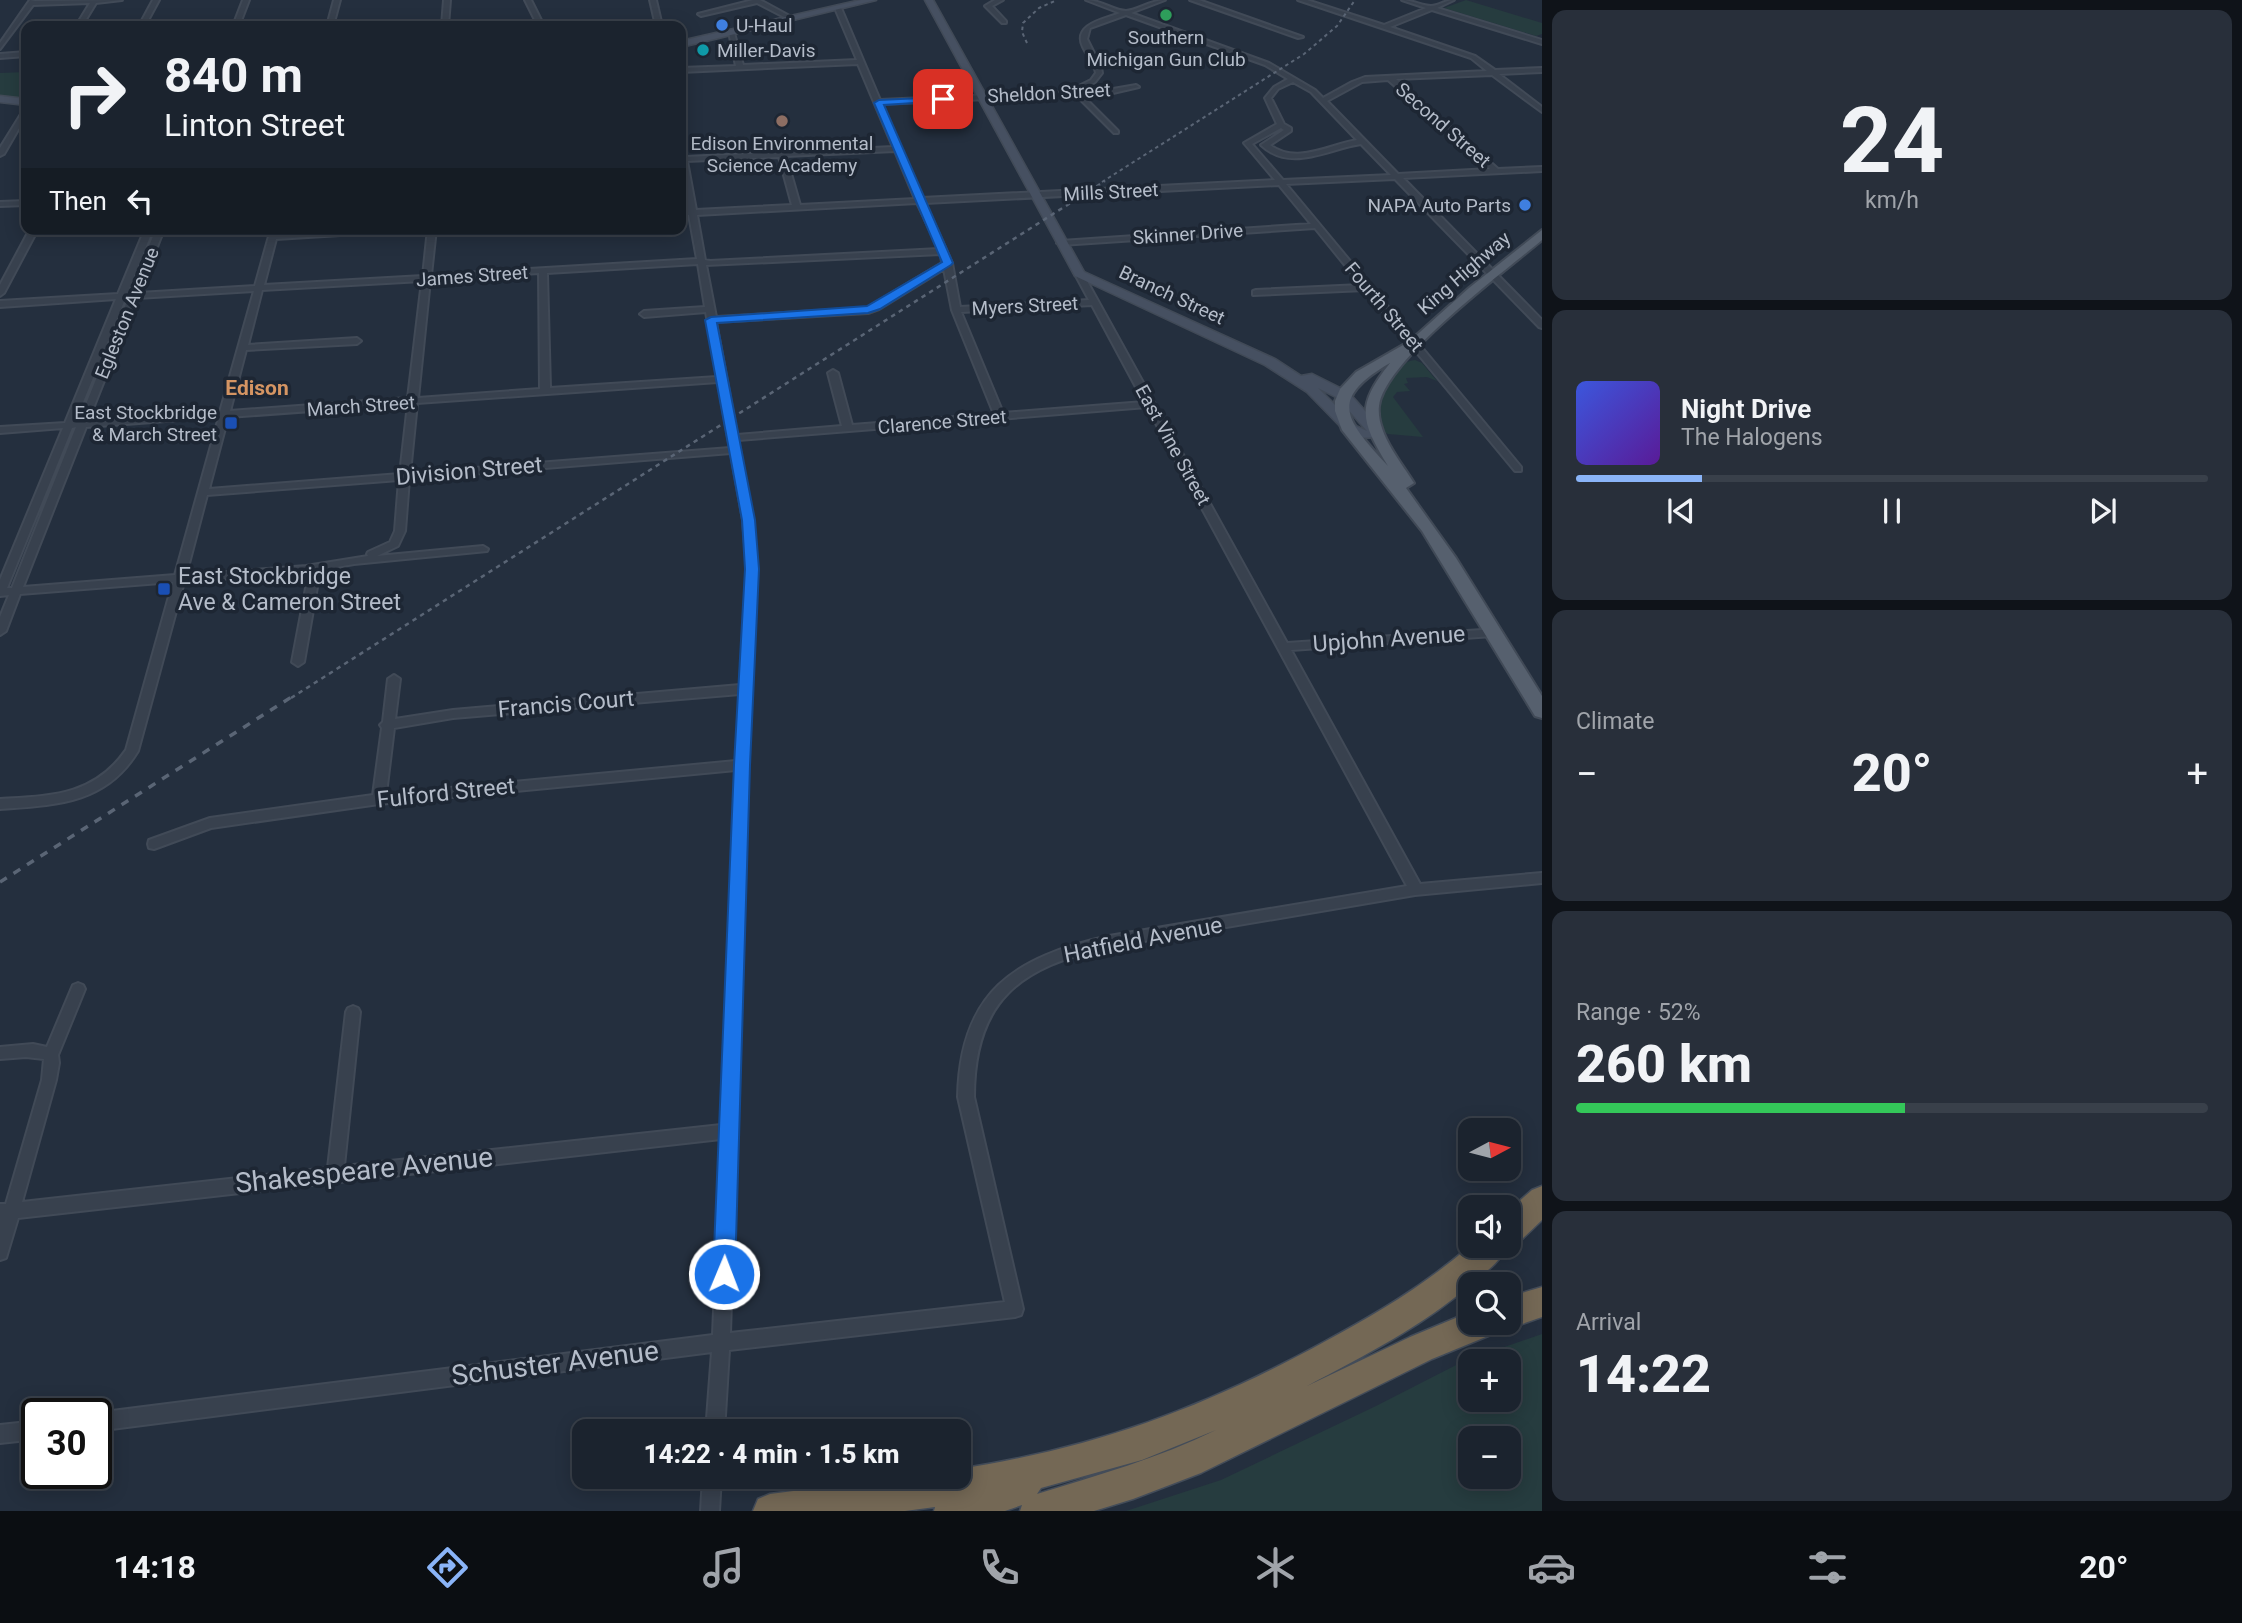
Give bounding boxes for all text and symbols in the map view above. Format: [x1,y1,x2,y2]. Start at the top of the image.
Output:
marker: Southern Michigan Gun Club [1158,7,1174,23]
place label: U-Haul [736,14,793,37]
marker: U-Haul [714,17,730,33]
place label: Southern Michigan Gun Club [1086,26,1246,71]
place label: Miller-Davis [717,39,816,62]
marker: Miller-Davis [695,42,711,58]
text: 840 m [164,47,303,104]
icon: right [49,49,140,140]
pin [913,69,973,129]
street label: Sheldon Street [987,78,1111,108]
street label: Second Street [1391,78,1495,172]
icon: arrive [924,80,962,118]
text: 24 [1840,88,1944,194]
text: Linton Street [164,106,345,144]
marker: Edison Environmental Science Academy [774,113,790,129]
place label: Edison Environmental Science Academy [691,132,873,177]
street label: Mills Street [1063,178,1159,206]
icon: left [121,182,159,220]
text: Then [49,186,107,216]
text: km/h [1865,187,1919,214]
place label: NAPA Auto Parts [1368,194,1511,217]
marker: NAPA Auto Parts [1517,197,1533,213]
street label: Skinner Drive [1132,219,1244,249]
street label: King Highway [1413,227,1515,319]
street label: Egleston Avenue [90,244,164,382]
street label: Fourth Street [1340,257,1428,357]
street label: Branch Street [1115,260,1229,330]
street label: James Street [415,261,529,291]
street label: Myers Street [971,292,1079,320]
district label: Edison [225,376,289,400]
street label: East Vine Street [1130,381,1216,509]
street label: March Street [306,391,416,421]
text: Night Drive [1681,394,1811,424]
place label: East Stockbridge & March Street [74,401,217,446]
street label: Clarence Street [877,405,1007,439]
marker: East Stockbridge & March Street [223,415,239,431]
text: The Halogens [1681,424,1823,451]
street label: Division Street [395,451,543,491]
icon: previous [1662,492,1700,530]
icon: pause [1873,492,1911,530]
icon: next [2084,492,2122,530]
place label: East Stockbridge Ave & Cameron Street [178,563,401,616]
marker: East Stockbridge Ave & Cameron Street [156,581,172,597]
street label: Upjohn Avenue [1312,620,1466,658]
street label: Francis Court [497,685,635,723]
text: Climate [1576,708,1655,735]
text: 20° [1852,743,1932,804]
text: − [1576,752,1598,796]
text: + [2186,752,2208,796]
street label: Fulford Street [376,772,516,814]
street label: Hatfield Avenue [1061,911,1225,969]
text: Range · 52% [1576,999,1701,1026]
text: 260 km [1576,1034,1752,1095]
north arrow [1458,1118,1521,1181]
map controls [1458,1118,1521,1489]
street label: Shakespeare Avenue [234,1140,494,1200]
button: sound [1458,1195,1521,1258]
position arrow [687,1237,761,1311]
button: search [1458,1272,1521,1335]
text: Arrival [1576,1309,1641,1336]
street label: Schuster Avenue [449,1334,661,1392]
text: 14:22 [1576,1344,1711,1405]
button: + [1458,1349,1521,1412]
speed limit sign: 30 [21,1398,112,1489]
button: − [1458,1426,1521,1489]
text: 14:22 · 4 min · 1.5 km [644,1439,899,1469]
icon: directions [423,1543,472,1592]
icon: music [699,1543,748,1592]
icon: phone [975,1543,1024,1592]
icon: climate [1251,1543,1300,1592]
icon: car [1527,1543,1576,1592]
icon: filters [1803,1543,1852,1592]
text: 14:18 [114,1548,196,1586]
text: 20° [2079,1548,2128,1586]

